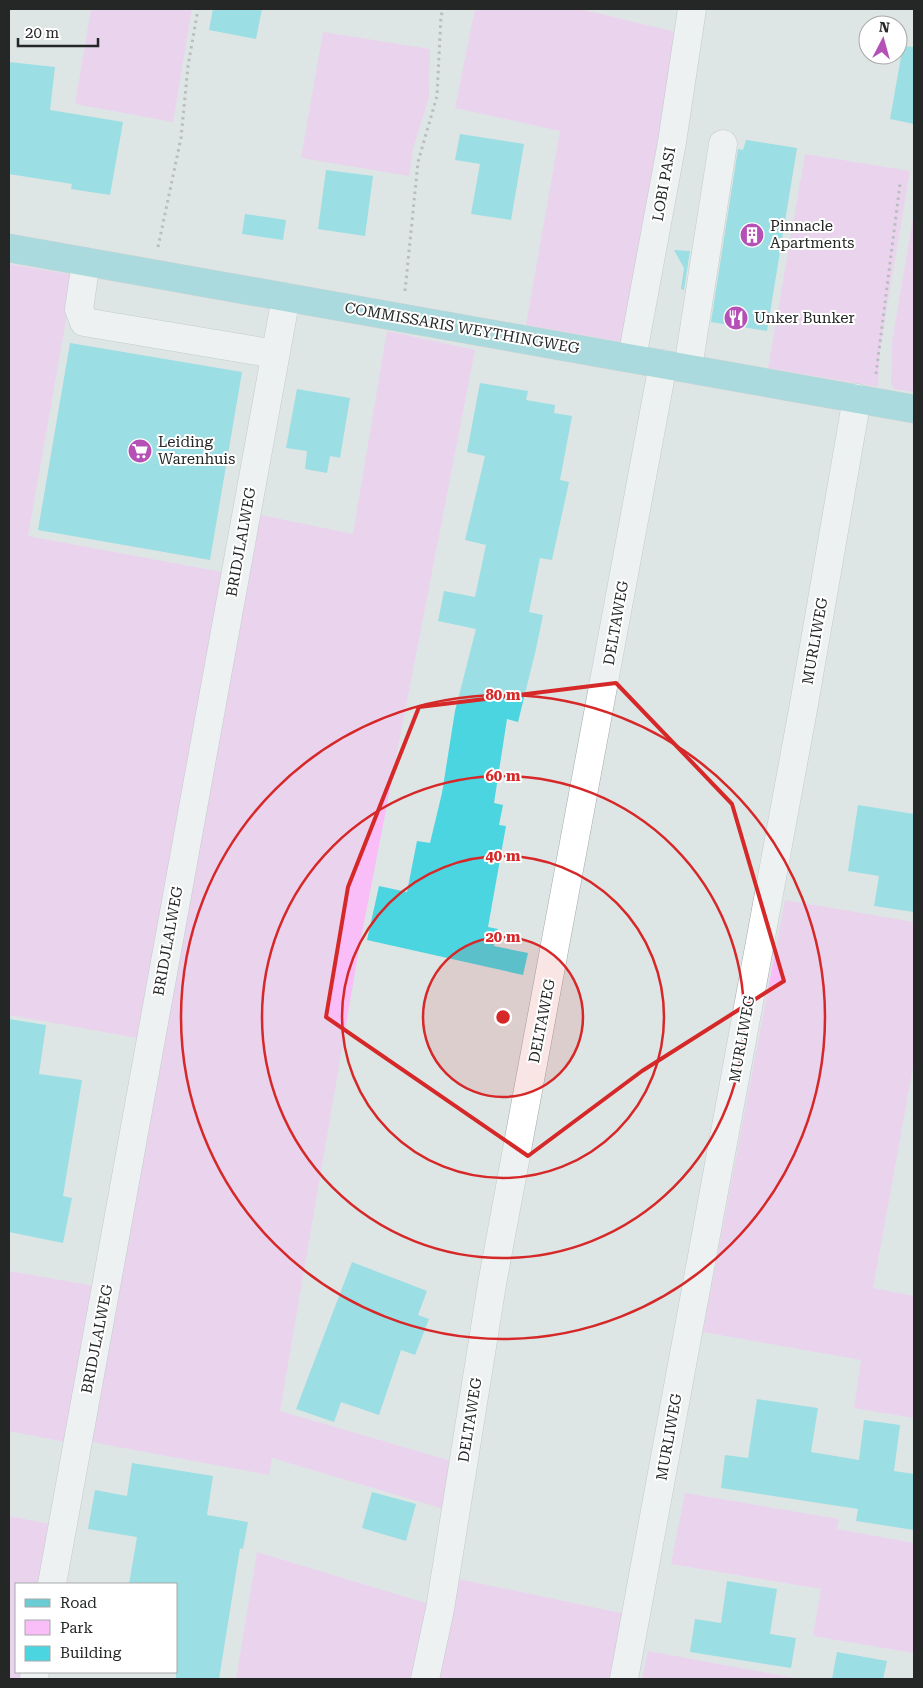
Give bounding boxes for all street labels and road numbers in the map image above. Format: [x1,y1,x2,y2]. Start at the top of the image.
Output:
street label: LOBI PASI [649,145,679,223]
street label: COMMISSARIS WEYTHINGWEG [343,298,581,358]
street label: BRIDJLALWEG [223,485,260,598]
street label: DELTAWEG [600,579,632,667]
street label: MURLIWEG [798,596,832,686]
street label: BRIDJLALWEG [150,884,187,997]
street label: DELTAWEG [525,977,559,1065]
street label: MURLIWEG [725,994,759,1084]
street label: BRIDJLALWEG [78,1282,116,1395]
street label: DELTAWEG [454,1376,486,1464]
street label: MURLIWEG [652,1392,686,1482]

